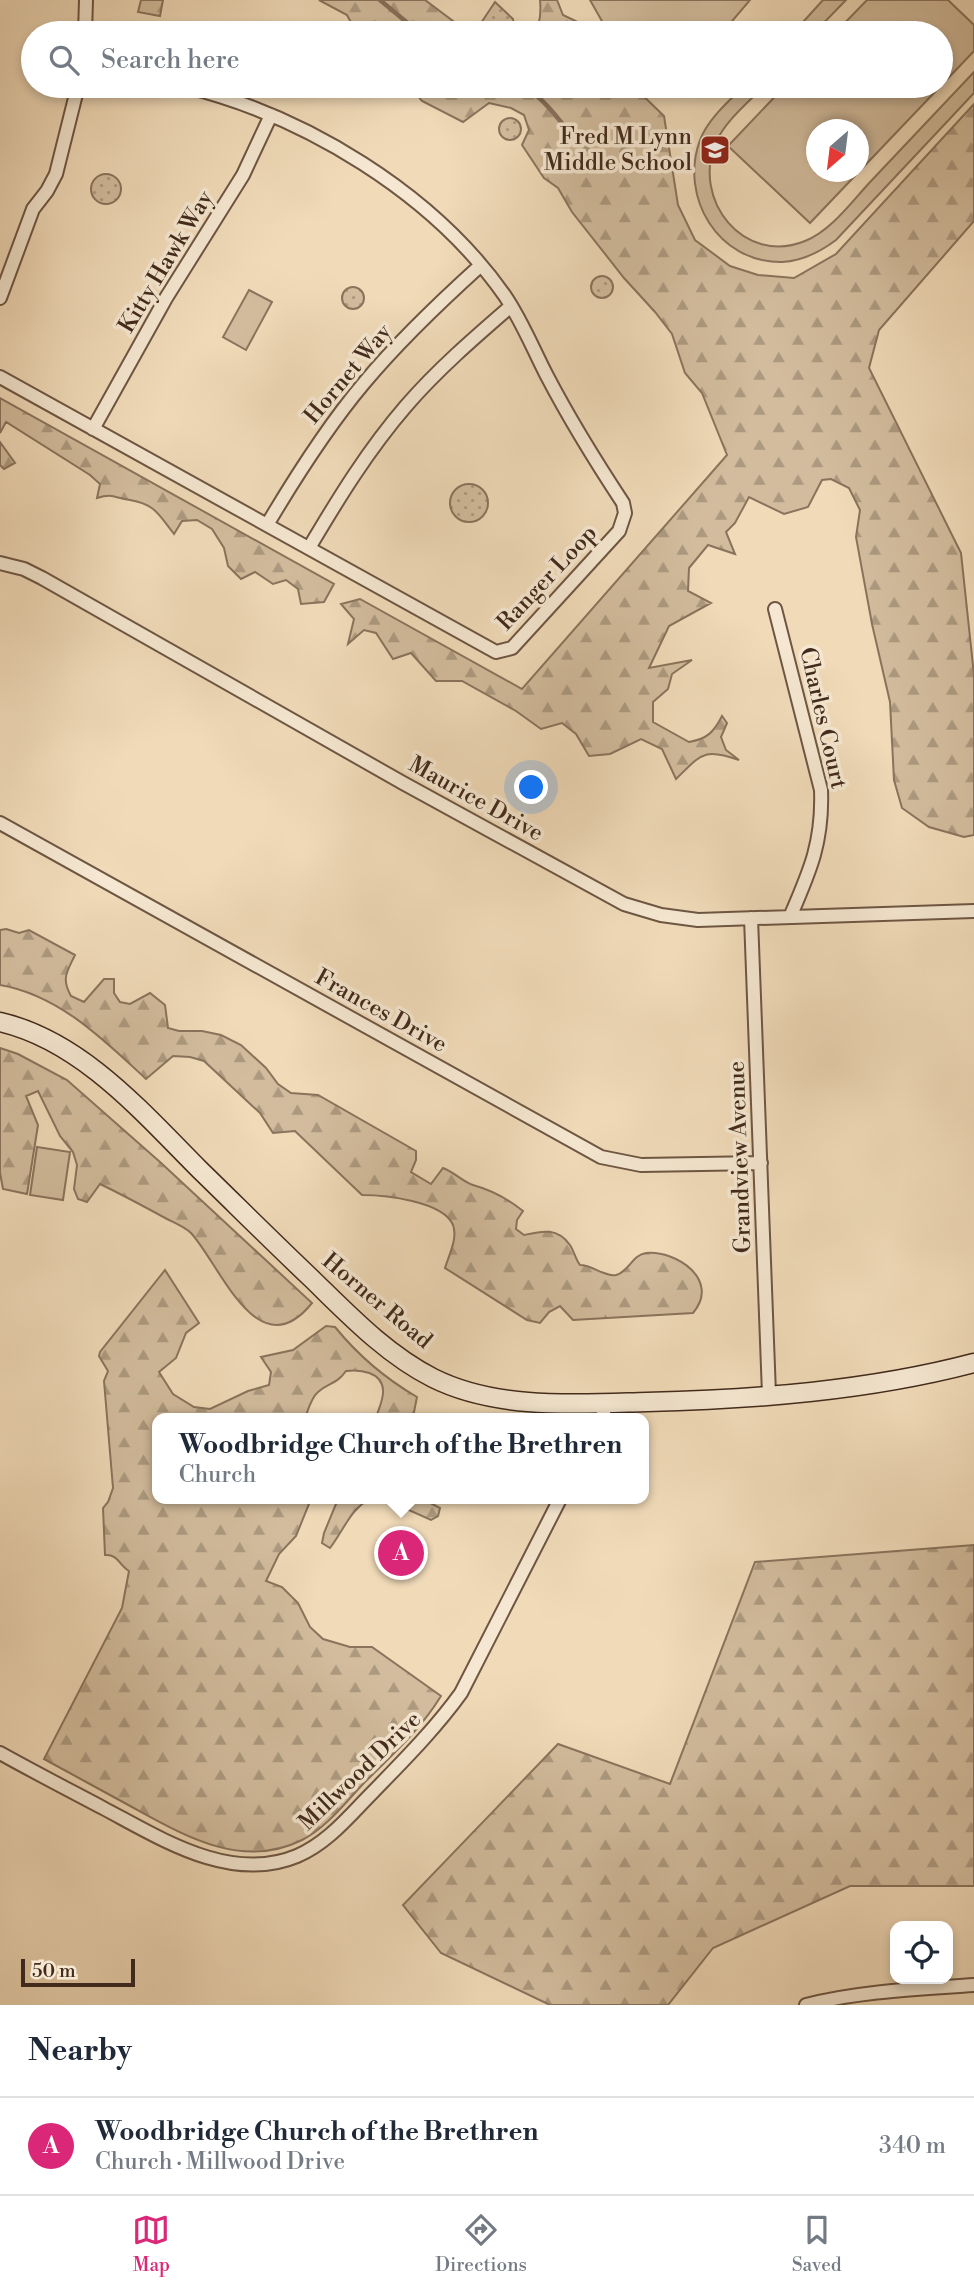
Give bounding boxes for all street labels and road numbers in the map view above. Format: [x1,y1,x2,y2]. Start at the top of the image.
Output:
street label: Kitty Hawk Way [113,185,220,338]
street label: Hornet Way [298,318,398,430]
street label: Ranger Loop [491,519,603,637]
street label: Charles Court [793,644,853,792]
street label: Maurice Drive [404,750,548,848]
street label: Frances Drive [310,963,452,1059]
street label: Grandview Avenue [723,1060,757,1254]
street label: Horner Road [316,1247,438,1355]
street label: Millwood Drive [293,1706,427,1836]

